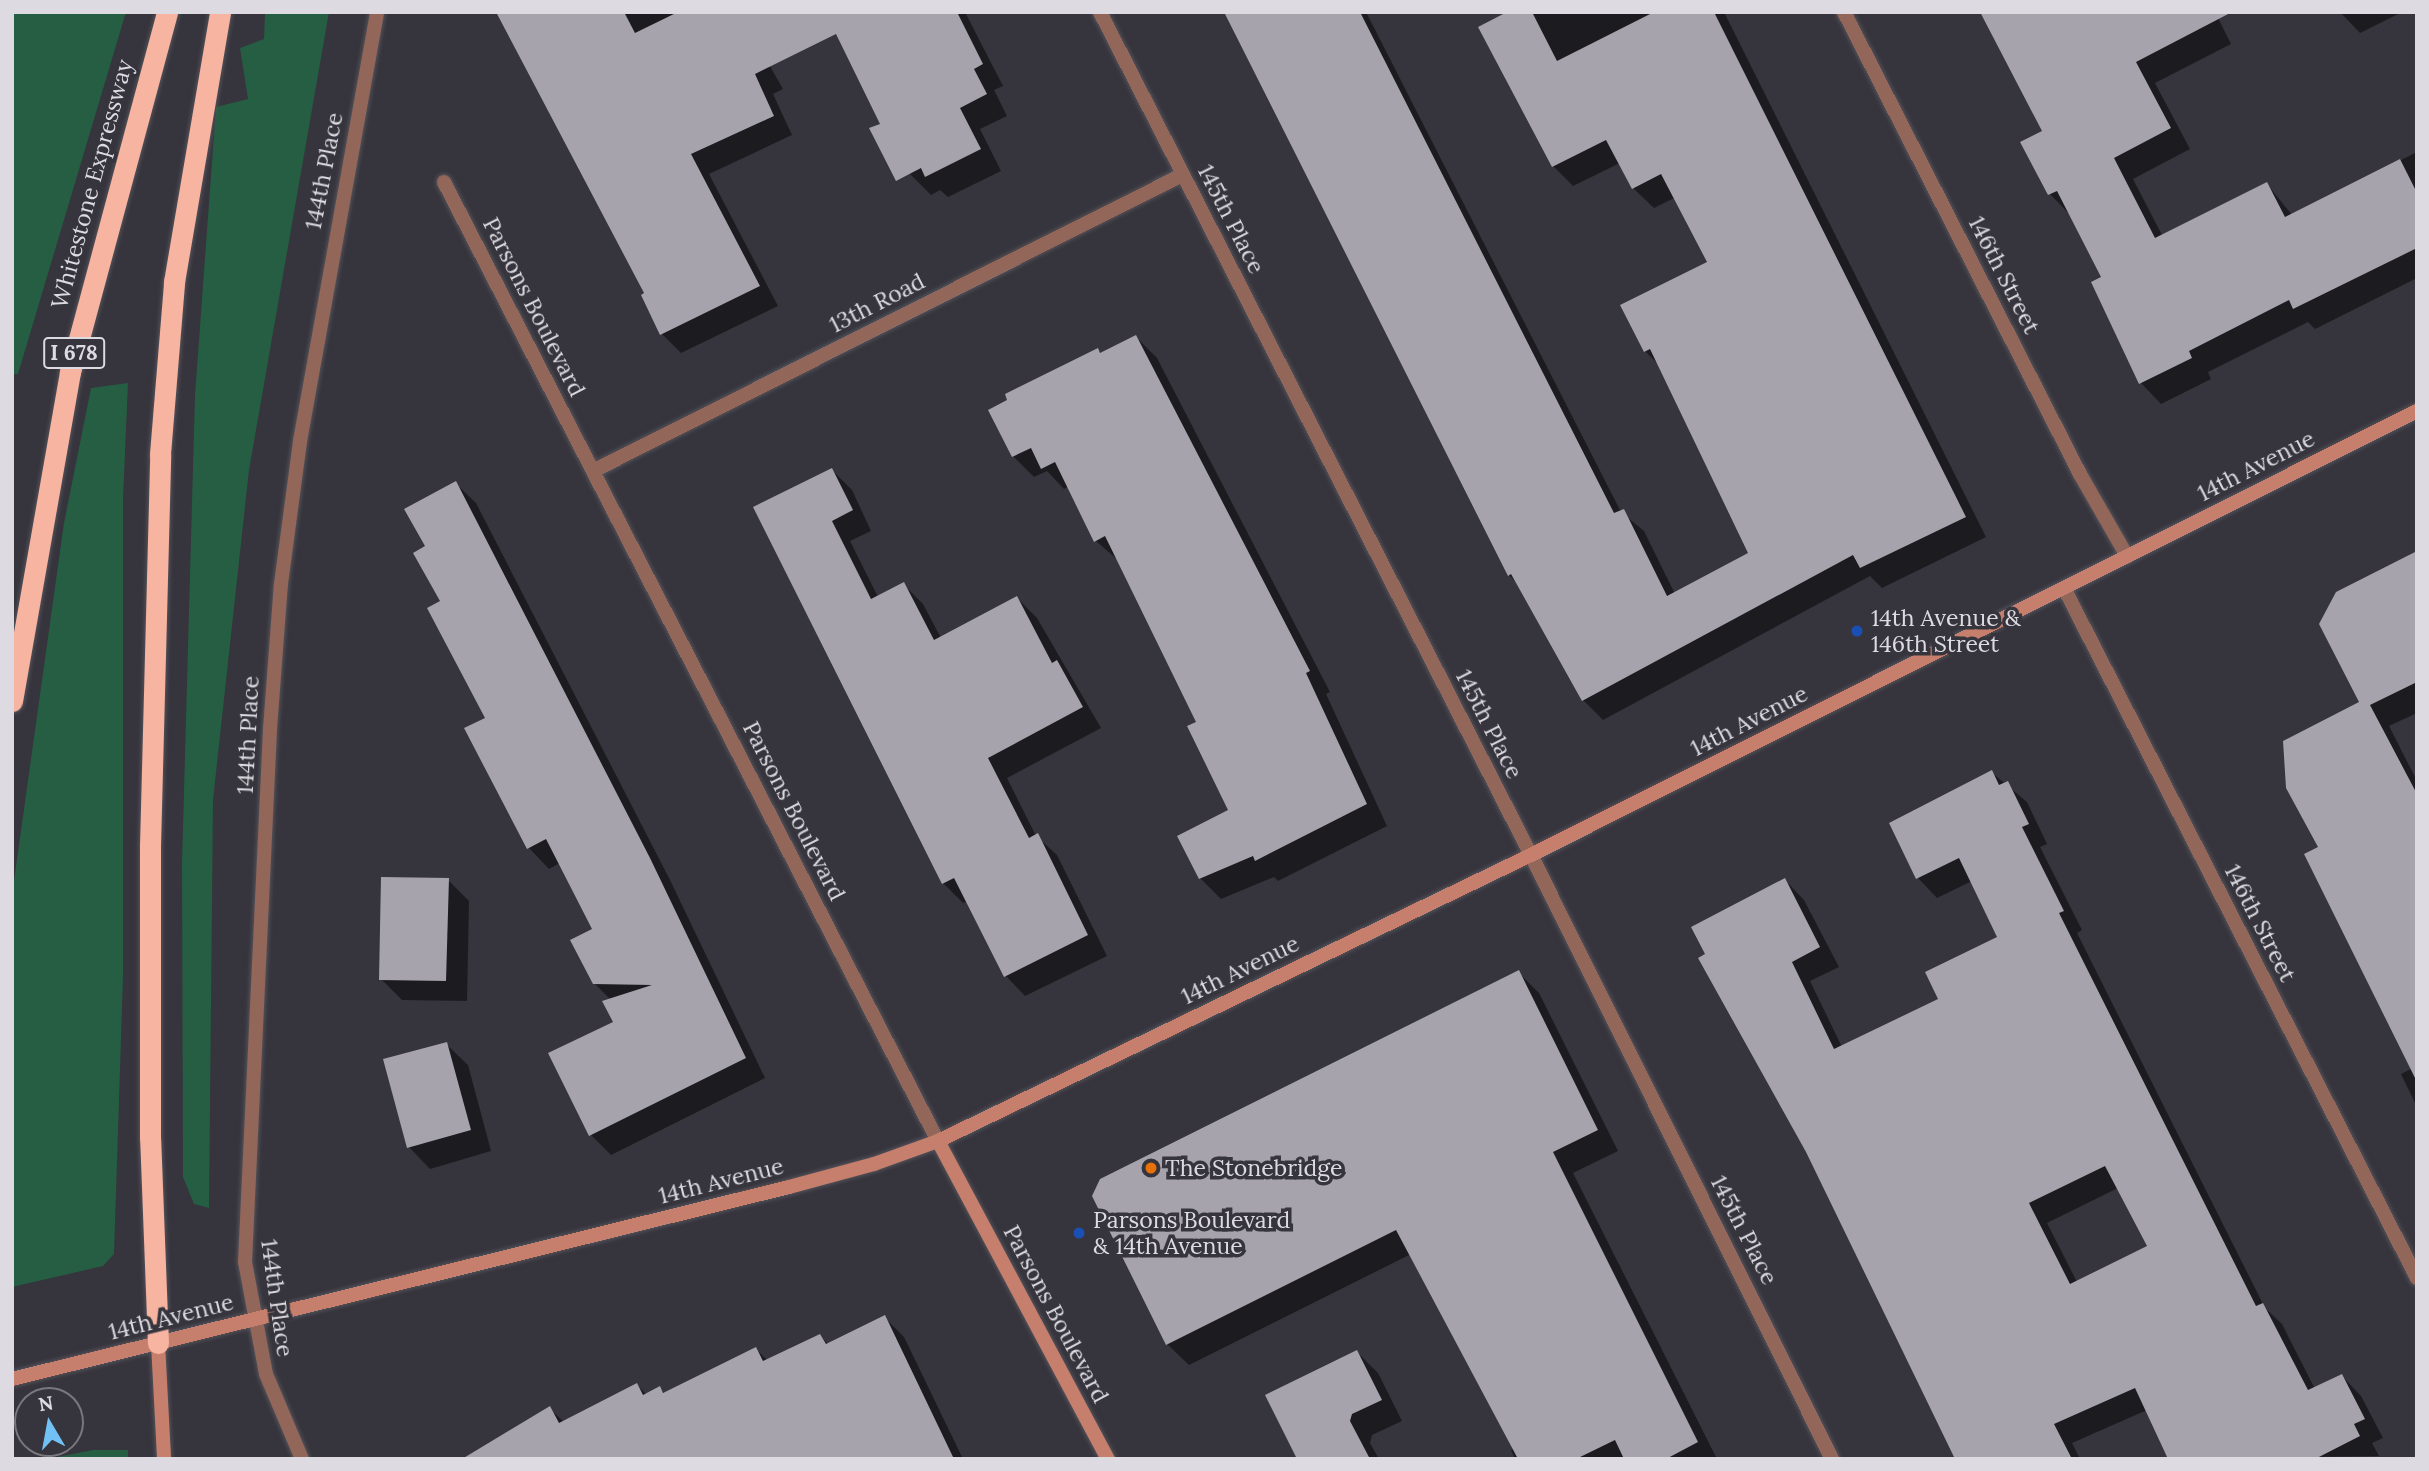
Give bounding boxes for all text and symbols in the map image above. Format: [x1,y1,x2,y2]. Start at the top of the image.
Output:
street label: Whitestone Expressway [45,56,139,312]
street label: 144th Place [299,110,349,232]
street label: 145th Place [1192,160,1270,278]
street label: 146th Street [1963,212,2045,338]
street label: Parsons Boulevard [477,213,591,401]
street label: 13th Road [825,267,929,339]
road number: I 678 [42,336,106,370]
street label: 14th Avenue [2193,425,2319,507]
place label: 14th Avenue & 146th Street [1871,604,2021,658]
marker: 14th Avenue & 146th Street [1849,623,1865,639]
street label: 145th Place [1450,665,1528,783]
street label: 144th Place [231,675,265,795]
street label: 14th Avenue [1686,680,1812,762]
street label: Parsons Boulevard [737,717,851,905]
street label: 146th Street [2219,860,2301,986]
street label: 14th Avenue [1177,930,1303,1010]
street label: 14th Avenue [656,1152,786,1210]
place label: The Stonebridge [1165,1154,1342,1182]
marker: The Stonebridge [1143,1160,1159,1176]
street label: 145th Place [1705,1171,1783,1289]
place label: Parsons Boulevard & 14th Avenue [1093,1206,1290,1260]
street label: Parsons Boulevard [998,1220,1114,1408]
marker: Parsons Boulevard & 14th Avenue [1071,1225,1087,1241]
street label: 144th Place [255,1237,299,1359]
street label: 14th Avenue [106,1288,236,1346]
north arrow [14,1387,84,1457]
text: N [36,1390,55,1416]

